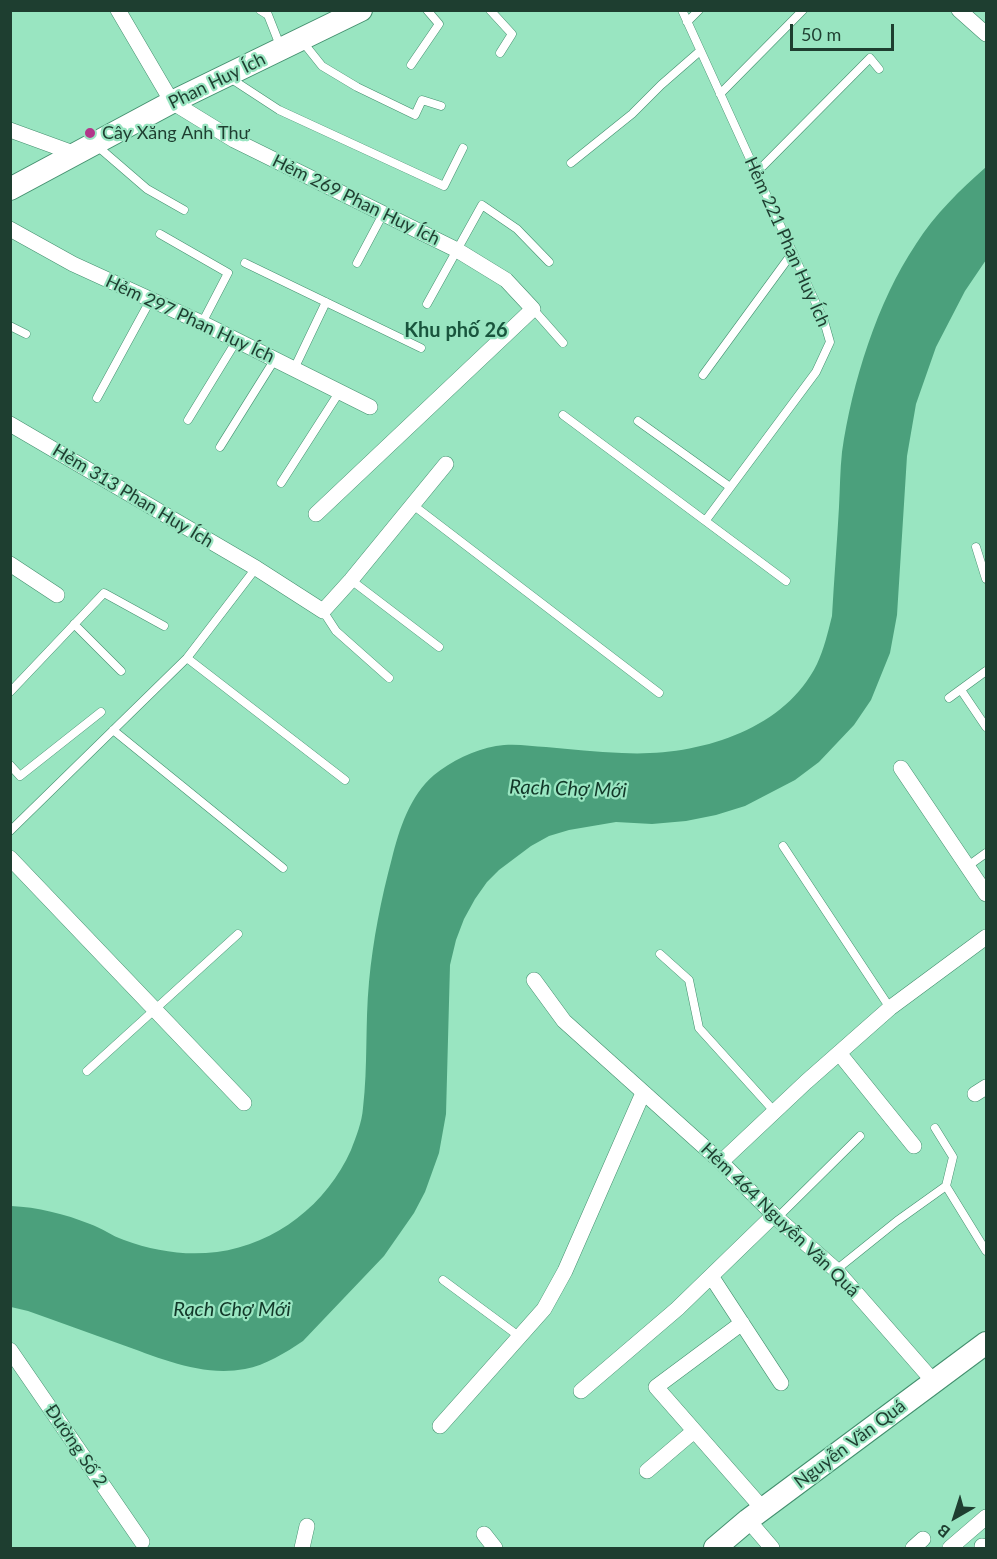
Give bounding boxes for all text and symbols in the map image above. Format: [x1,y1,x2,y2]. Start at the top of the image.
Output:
scale bar [793,12,896,50]
text: 50 m [801,23,841,45]
street label: Phan Huy Ích [165,48,269,114]
place label: Cây Xăng Anh Thư [102,122,250,144]
marker: Cây Xăng Anh Thư [83,126,97,140]
street label: Hẻm 269 Phan Huy Ích [269,150,443,250]
street label: Hẻm 221 Phan Huy Ích [740,154,834,330]
street label: Hẻm 297 Phan Huy Ích [102,270,278,368]
district label: Khu phố 26 [404,319,508,343]
street label: Hẻm 313 Phan Huy Ích [49,439,217,553]
water label: Rạch Chợ Mới [509,775,627,803]
street label: Hẻm 464 Nguyễn Văn Quá [696,1139,864,1301]
water label: Rạch Chợ Mới [173,1298,291,1322]
street label: Nguyễn Văn Quá [790,1395,910,1493]
street label: Đường Số 2 [40,1401,112,1491]
north arrow [925,1487,985,1547]
text: B [933,1521,953,1542]

